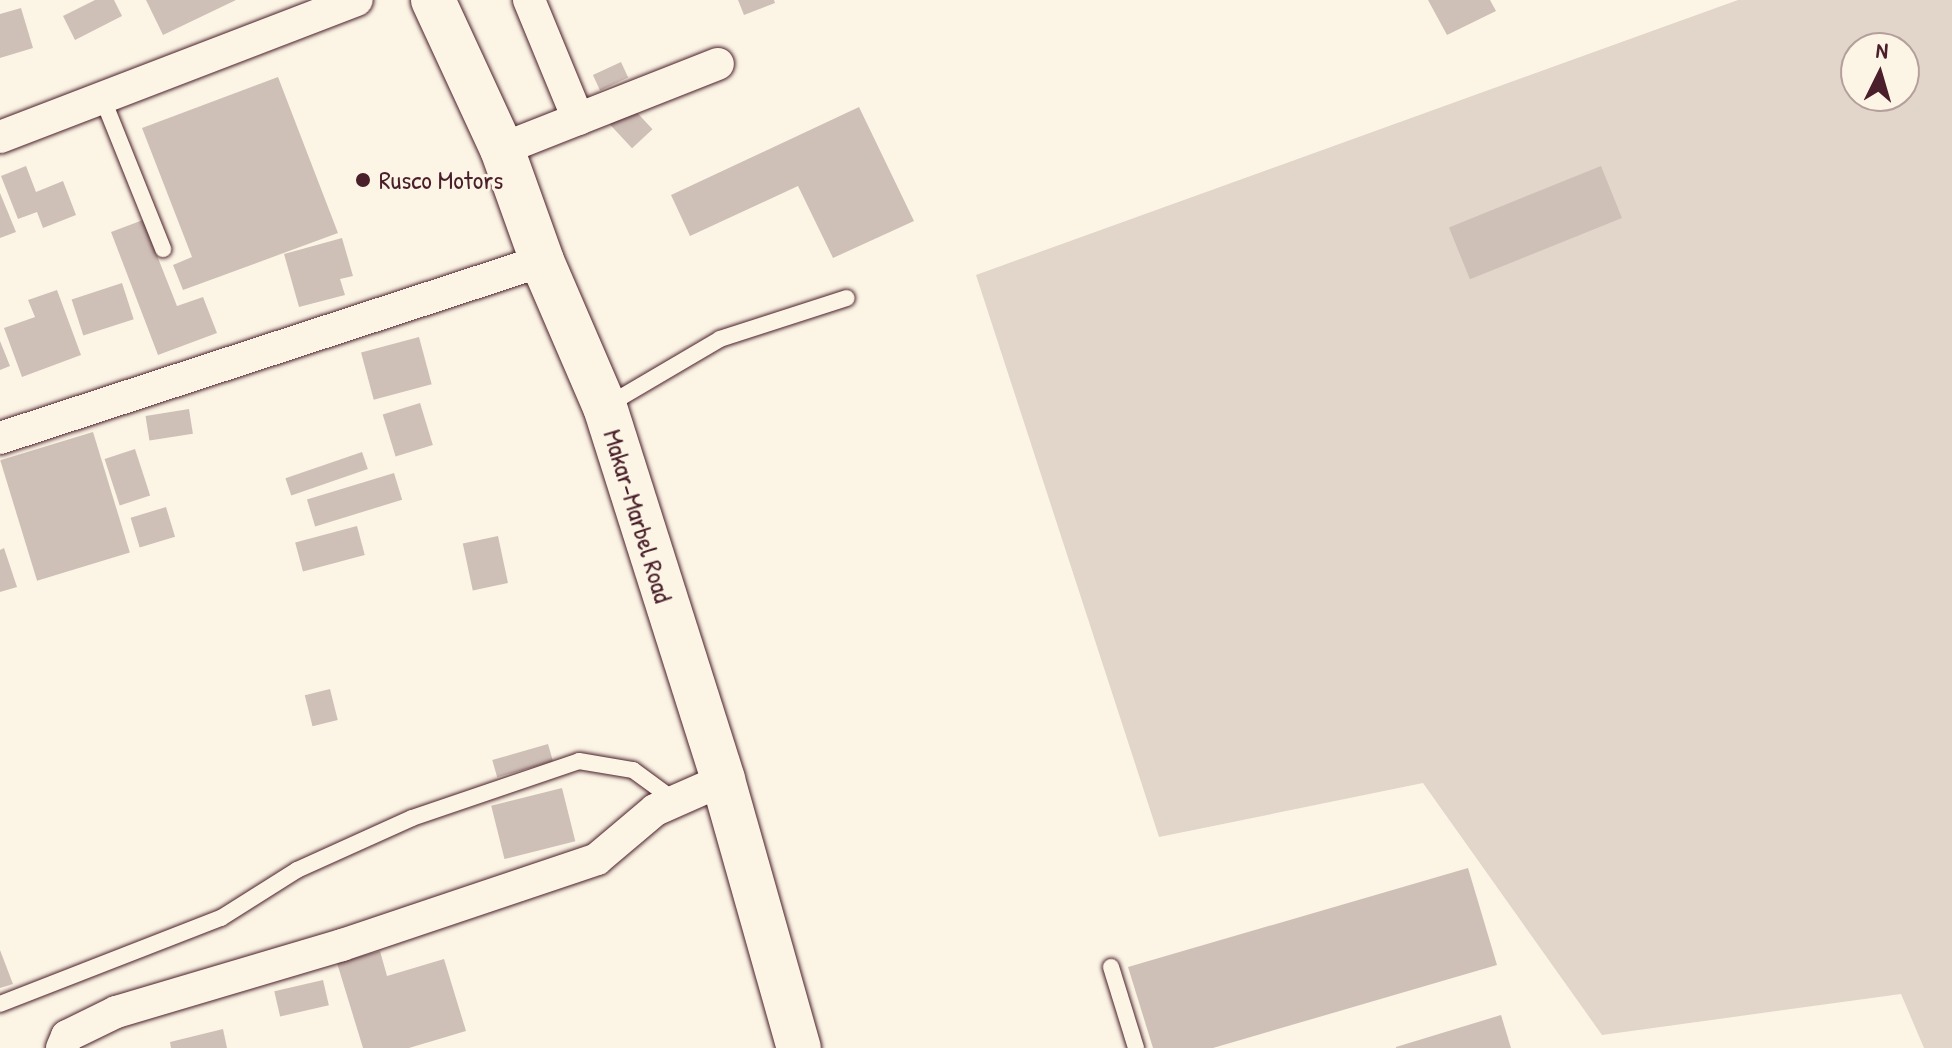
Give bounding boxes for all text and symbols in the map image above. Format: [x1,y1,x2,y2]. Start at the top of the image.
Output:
north arrow [1840,32,1920,112]
text: N [1875,35,1889,66]
place label: Rusco Motors [379,164,503,196]
marker: Rusco Motors [354,171,372,189]
street label: Makar-Marbel Road [597,426,679,606]

